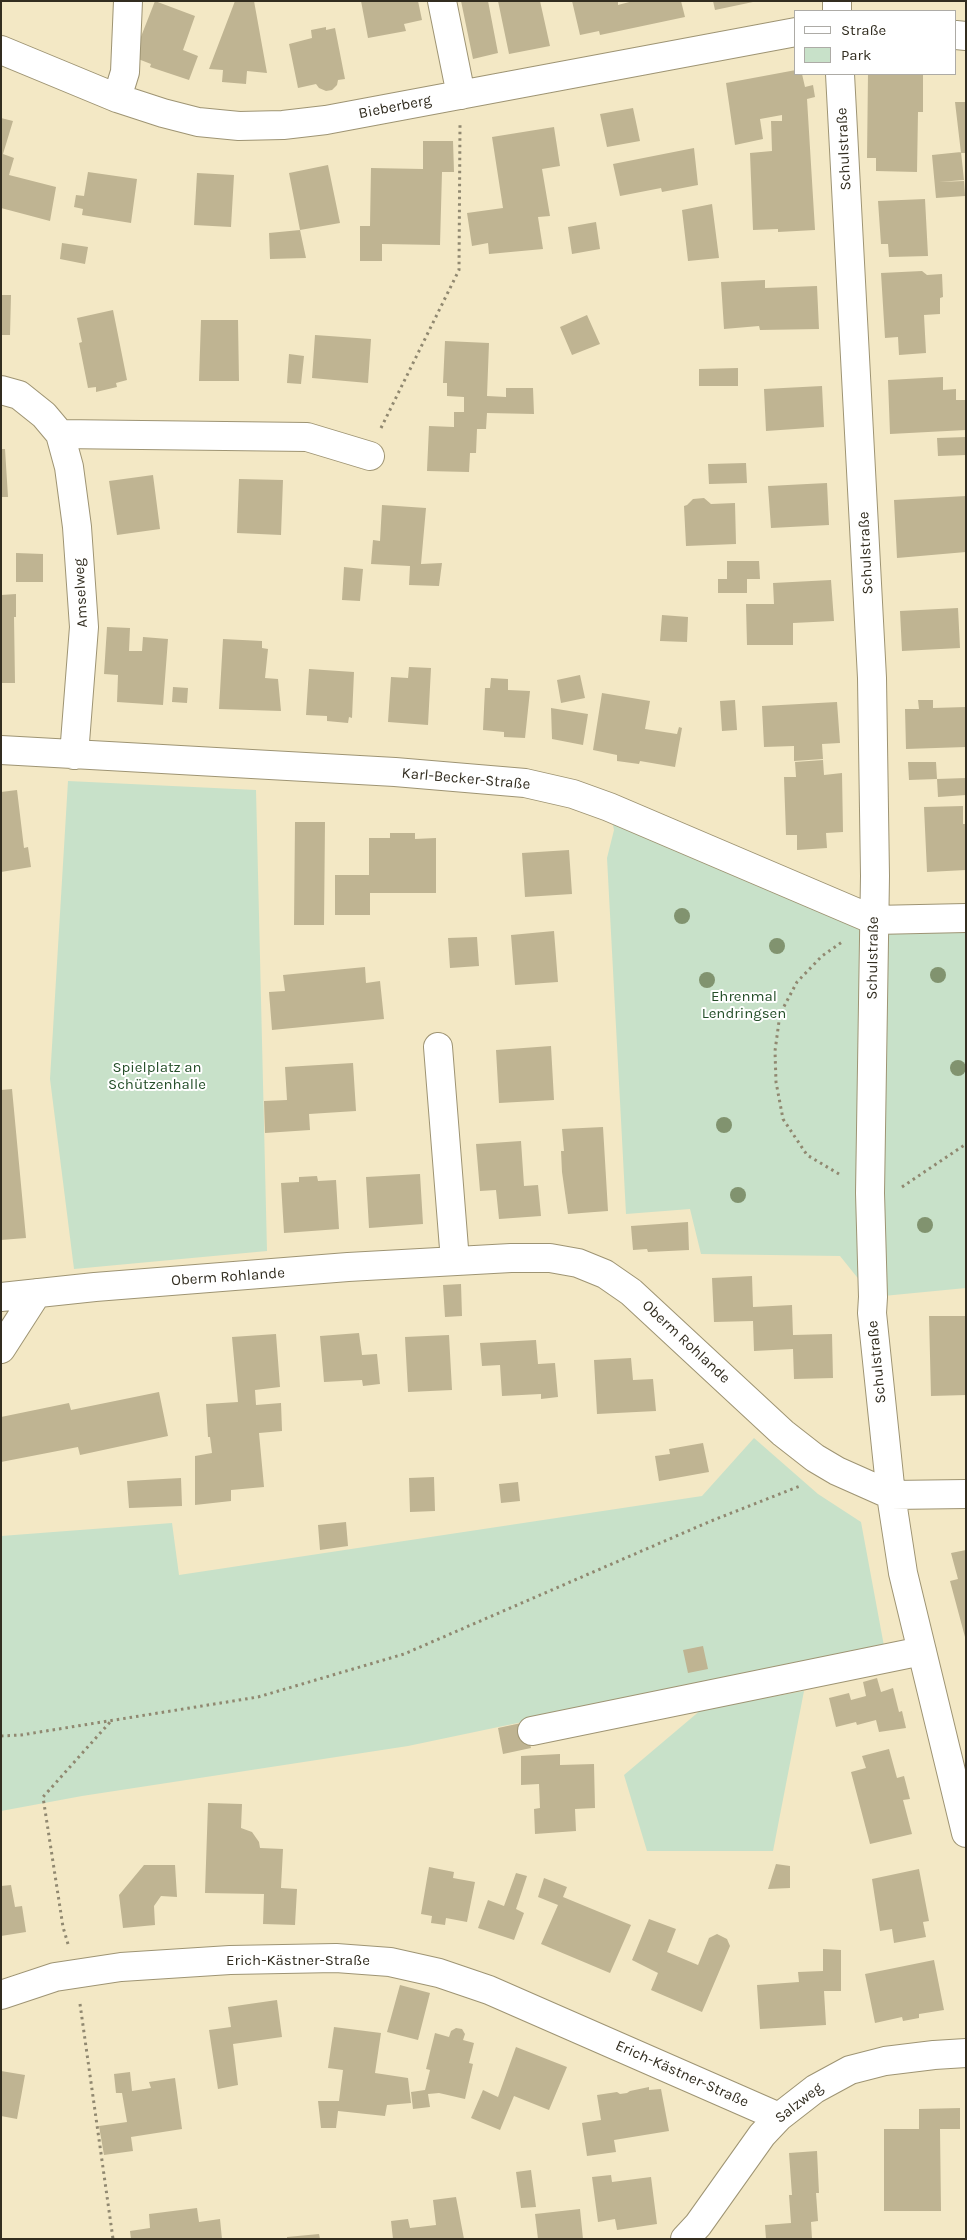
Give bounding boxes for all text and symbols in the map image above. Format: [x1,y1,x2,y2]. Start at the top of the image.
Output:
legend [794,10,957,75]
text: Straße [841,21,886,39]
text: Park [841,46,871,64]
street label: Bieberberg [357,91,433,123]
street label: Schulstraße [833,107,855,191]
street label: Schulstraße [855,511,877,595]
street label: Amselweg [70,558,92,628]
street label: Karl-Becker-Straße [401,764,531,794]
street label: Schulstraße [863,916,883,1000]
park label: Ehrenmal Lendringsen [702,988,786,1023]
park label: Spielplatz an Schützenhalle [108,1059,206,1094]
street label: Oberm Rohlande [171,1264,285,1290]
street label: Oberm Rohlande [638,1297,734,1387]
street label: Schulstraße [864,1320,890,1404]
street label: Erich-Kästner-Straße [226,1952,370,1970]
street label: Erich-Kästner-Straße [613,2037,751,2111]
street label: Salzweg [772,2079,826,2127]

